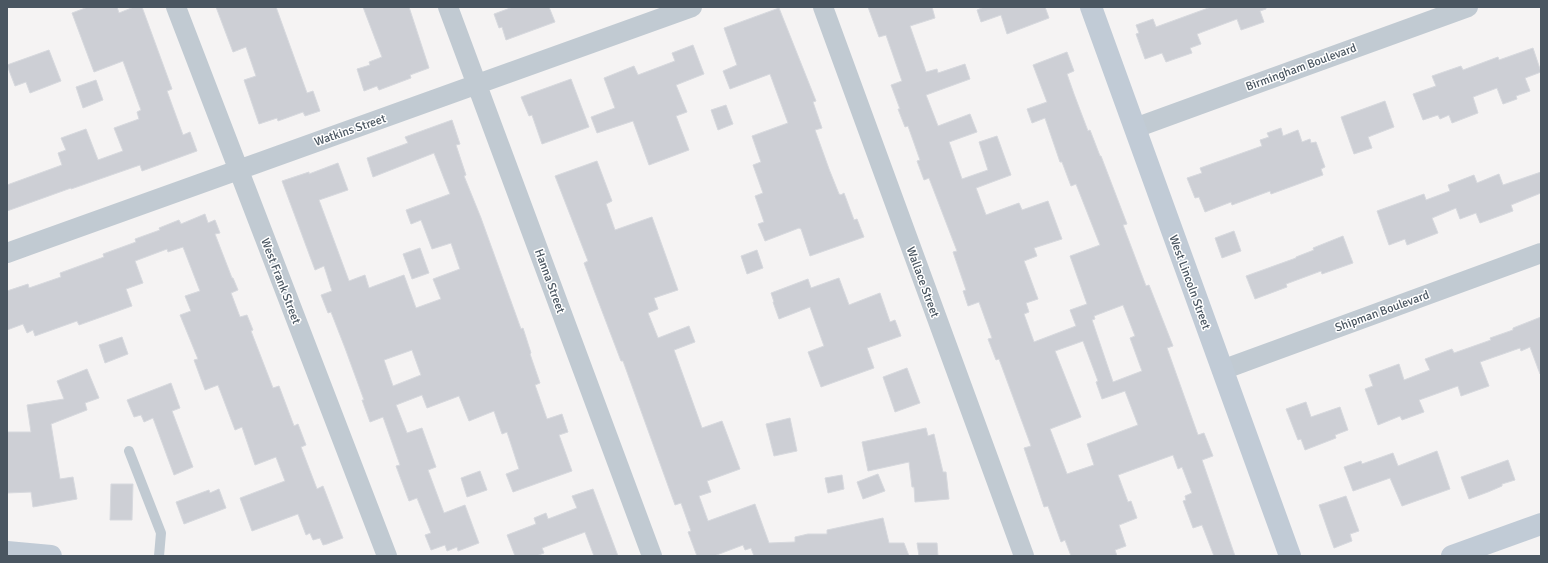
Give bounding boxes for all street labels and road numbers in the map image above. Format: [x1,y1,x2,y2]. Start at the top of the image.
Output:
street label: Birmingham Boulevard [1244,40,1359,95]
street label: Watkins Street [312,111,388,150]
street label: West Lincoln Street [1165,233,1214,331]
street label: West Frank Street [257,236,304,326]
street label: Wallace Street [903,245,942,320]
street label: Hanna Street [531,247,568,315]
street label: Shipman Boulevard [1333,287,1431,335]

